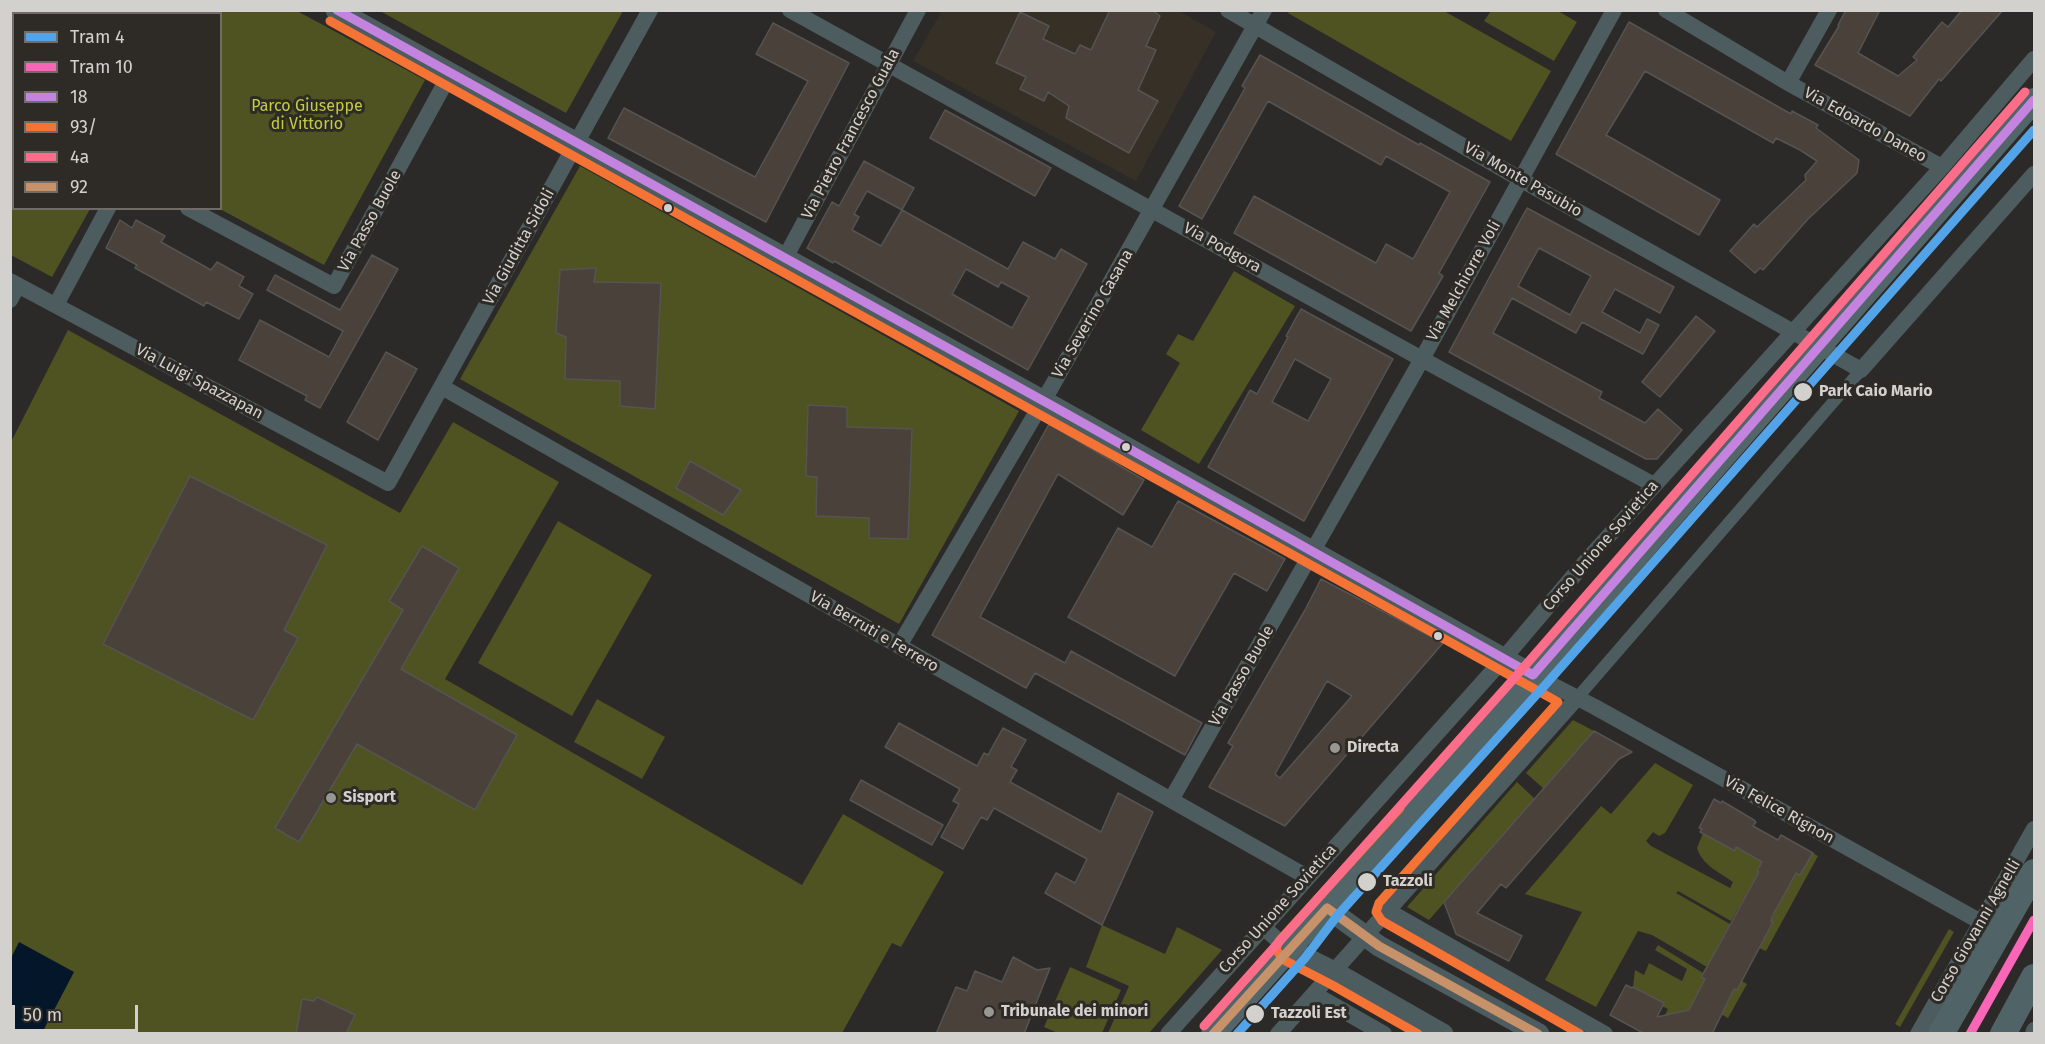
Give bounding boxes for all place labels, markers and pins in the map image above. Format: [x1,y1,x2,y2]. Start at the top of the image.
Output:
unlabelled marker [662,202,674,214]
marker: Park Caio Mario [1792,381,1814,403]
place label: Park Caio Mario [1819,382,1933,402]
unlabelled marker [1120,441,1132,453]
unlabelled marker [1432,630,1444,642]
place label: Directa [1347,738,1399,758]
marker: Directa [1328,741,1342,755]
place label: Sisport [343,788,396,808]
marker: Sisport [324,791,338,805]
marker: Tazzoli [1356,871,1378,893]
place label: Tazzoli [1383,872,1433,892]
place label: Tribunale dei minori [1001,1002,1148,1022]
marker: Tazzoli Est [1244,1003,1266,1025]
place label: Tazzoli Est [1271,1004,1347,1024]
marker: Tribunale dei minori [982,1005,996,1019]

